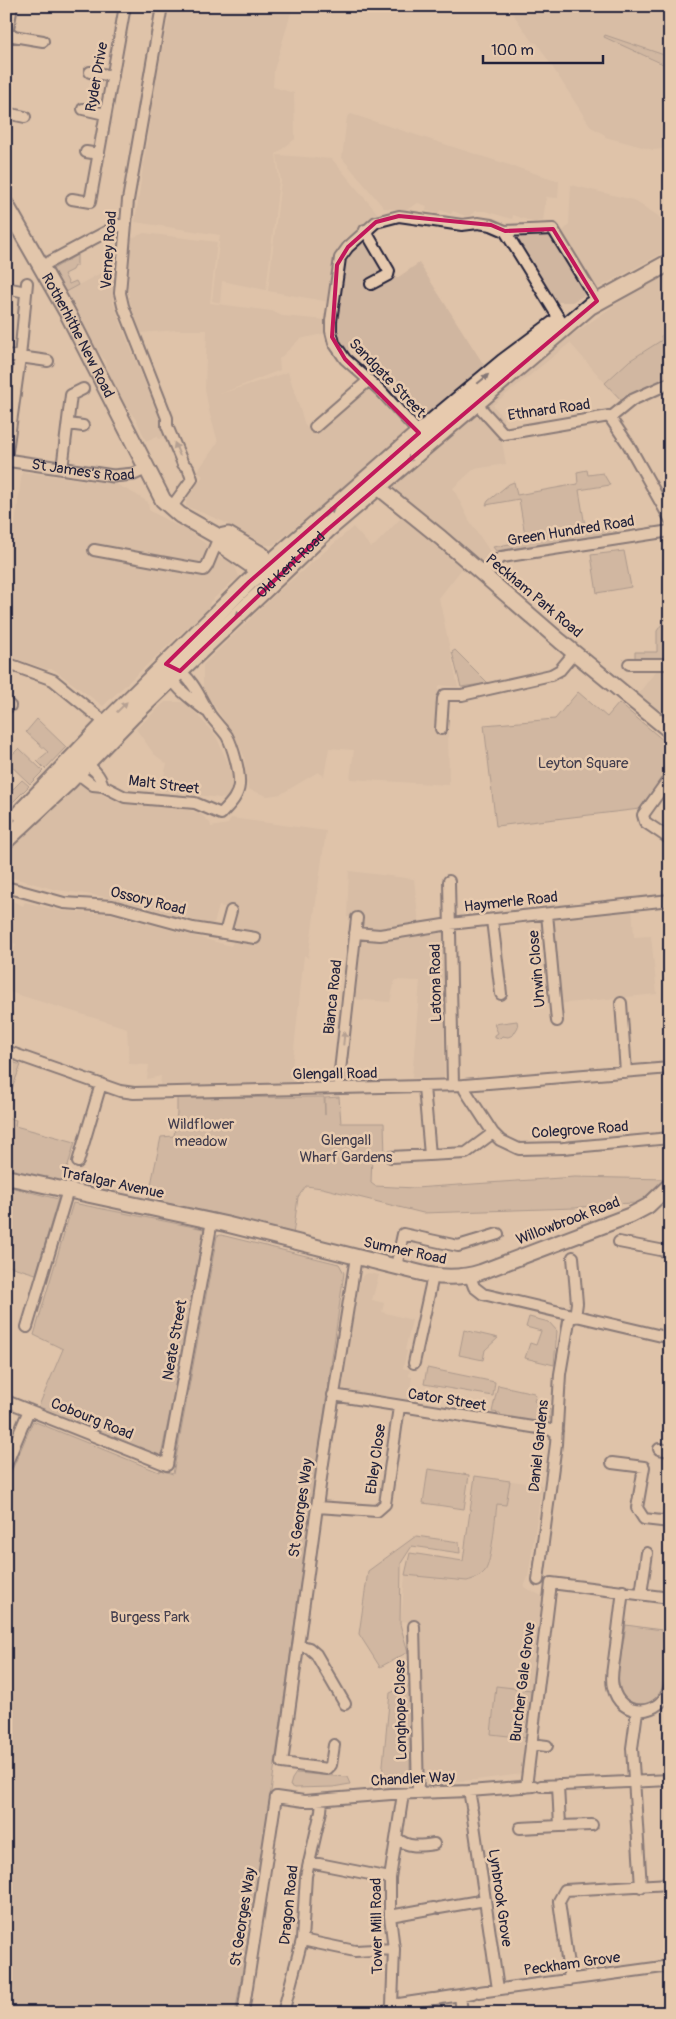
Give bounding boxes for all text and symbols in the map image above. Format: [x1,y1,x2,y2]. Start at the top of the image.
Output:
scale bar [483,32,604,64]
street label: Ryder Drive [82,40,113,113]
text: 100 m [491,41,534,60]
street label: Verney Road [97,210,121,290]
street label: Rotherhithe New Road [37,270,119,401]
street label: Sandgate Street [345,335,430,422]
one-way arrow [477,374,490,385]
street label: Ethnard Road [507,395,591,425]
one-way arrow [173,442,181,456]
one-way arrow [407,451,419,463]
street label: St James's Road [30,454,135,486]
one-way arrow [322,507,335,518]
street label: Green Hundred Road [506,512,636,550]
street label: Old Kent Road [252,527,329,602]
street label: Peckham Park Road [482,550,586,642]
one-way arrow [235,606,247,618]
one-way arrow [116,701,128,713]
park label: Leyton Square [538,754,629,773]
street label: Malt Street [127,771,202,799]
street label: Ossory Road [108,882,188,920]
street label: Haymerle Road [463,888,559,916]
street label: Unwin Close [524,929,550,1009]
street label: Latona Road [426,943,446,1023]
street label: Bianca Road [320,959,346,1035]
one-way arrow [340,1030,348,1046]
street label: Glengall Road [292,1064,378,1084]
park label: Wildflower meadow [168,1115,235,1151]
street label: Colegrove Road [531,1117,629,1143]
park label: Glengall Wharf Gardens [300,1131,393,1167]
street label: Trafalgar Avenue [58,1163,166,1203]
street label: Willowbrook Road [513,1192,623,1250]
street label: Sumner Road [362,1233,448,1269]
street label: Neate Street [159,1297,192,1382]
street label: Cator Street [406,1384,489,1416]
street label: Cobourg Road [48,1394,136,1444]
street label: Daniel Gardens [525,1399,553,1493]
street label: Ebley Close [362,1422,390,1495]
street label: St Georges Way [285,1457,317,1559]
park label: Burgess Park [110,1608,190,1627]
street label: Burcher Gale Grove [506,1621,540,1743]
street label: Longhope Close [391,1659,411,1760]
street label: Chandler Way [370,1767,456,1791]
street label: Lynbrook Grove [484,1848,516,1949]
street label: Dragon Road [275,1864,303,1946]
street label: St Georges Way [226,1866,260,1968]
street label: Tower Mill Road [367,1878,387,1974]
street label: Peckham Grove [522,1948,622,1980]

